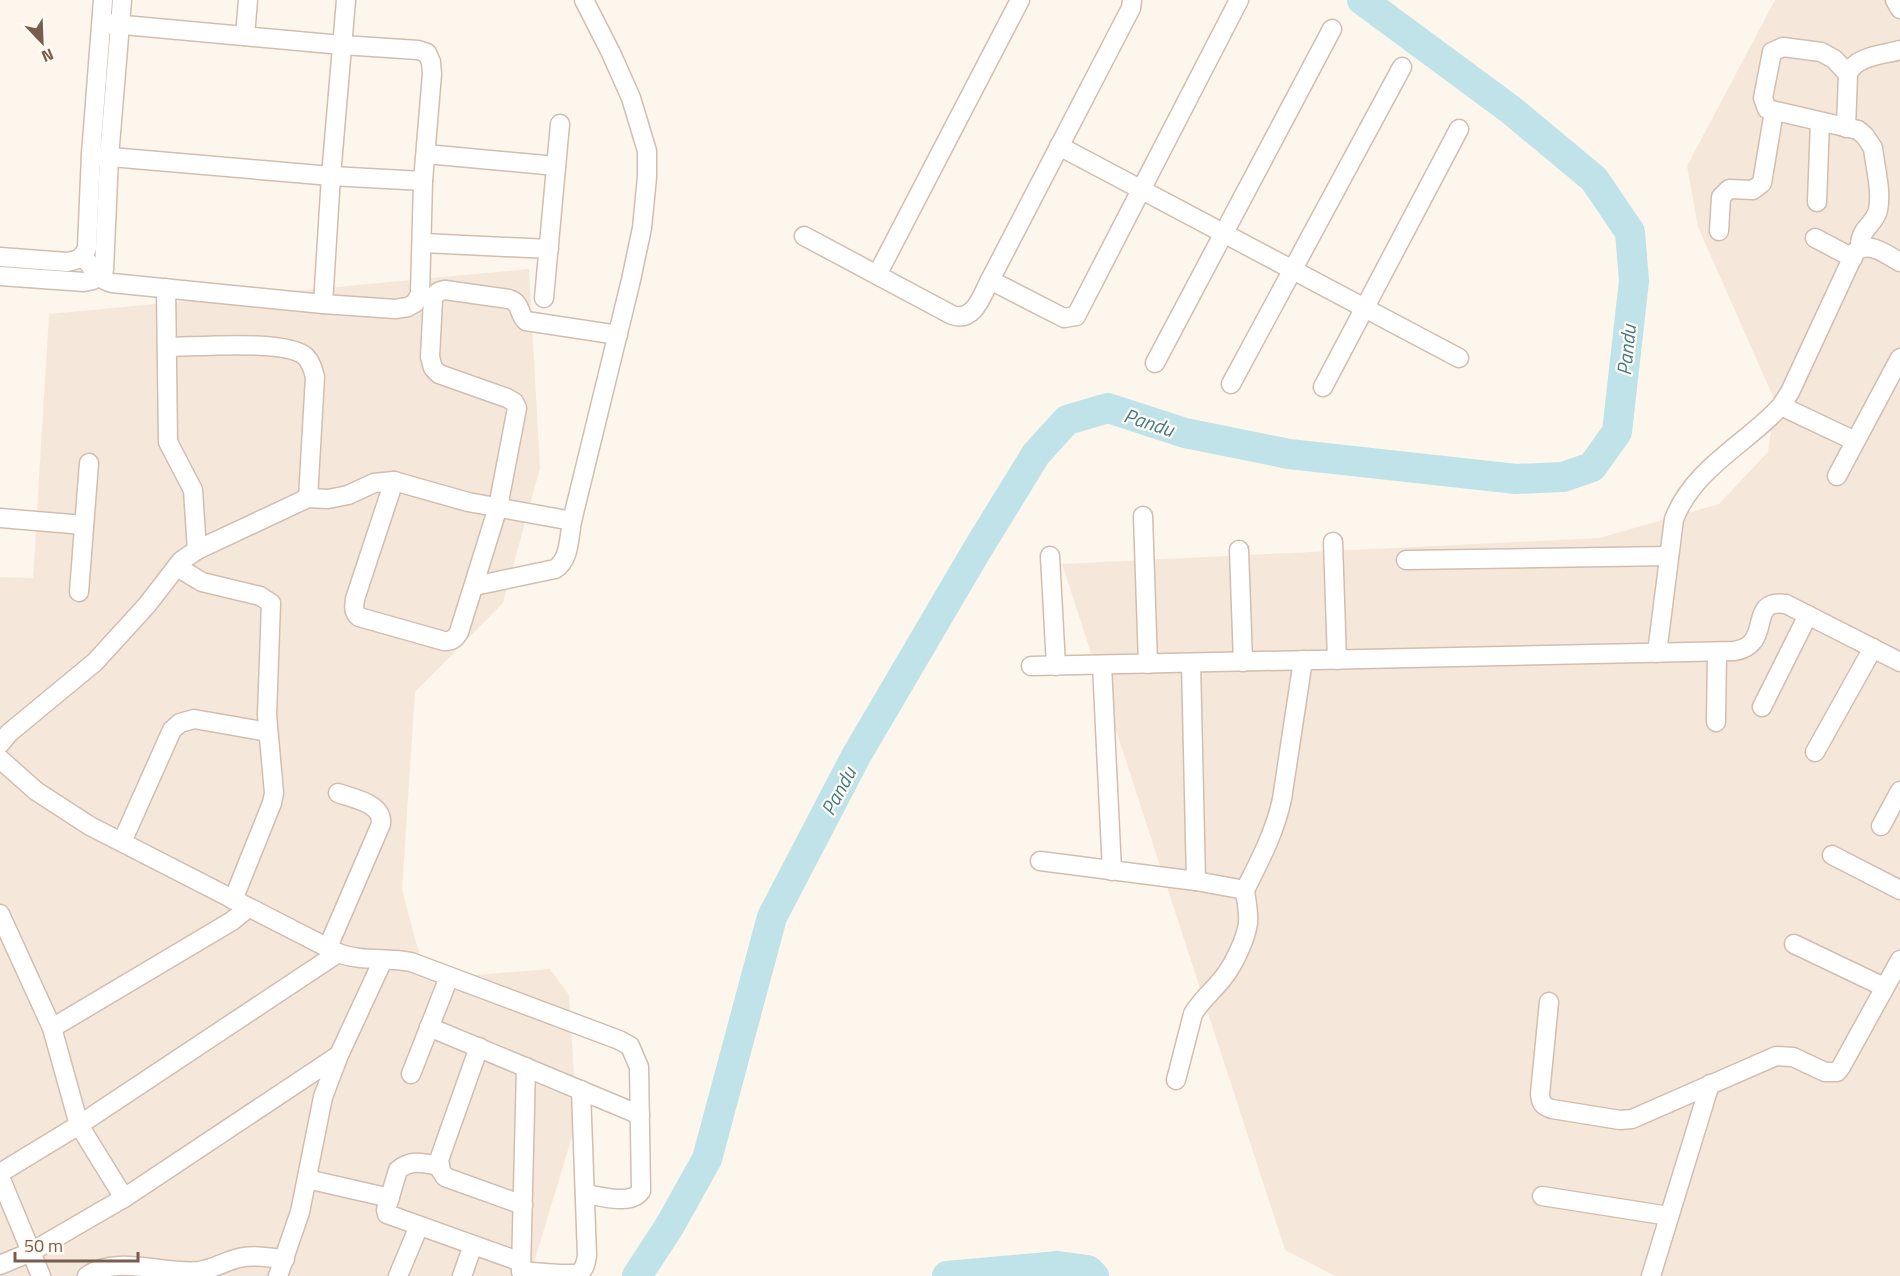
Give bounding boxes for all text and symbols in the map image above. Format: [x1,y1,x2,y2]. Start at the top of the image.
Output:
north arrow [12,12,72,72]
text: N [38,43,58,69]
water label: Pandu [1608,322,1644,377]
water label: Pandu [1120,399,1179,445]
water label: Pandu [812,760,864,821]
scale bar [15,1225,138,1263]
text: 50 m [24,1232,63,1259]

